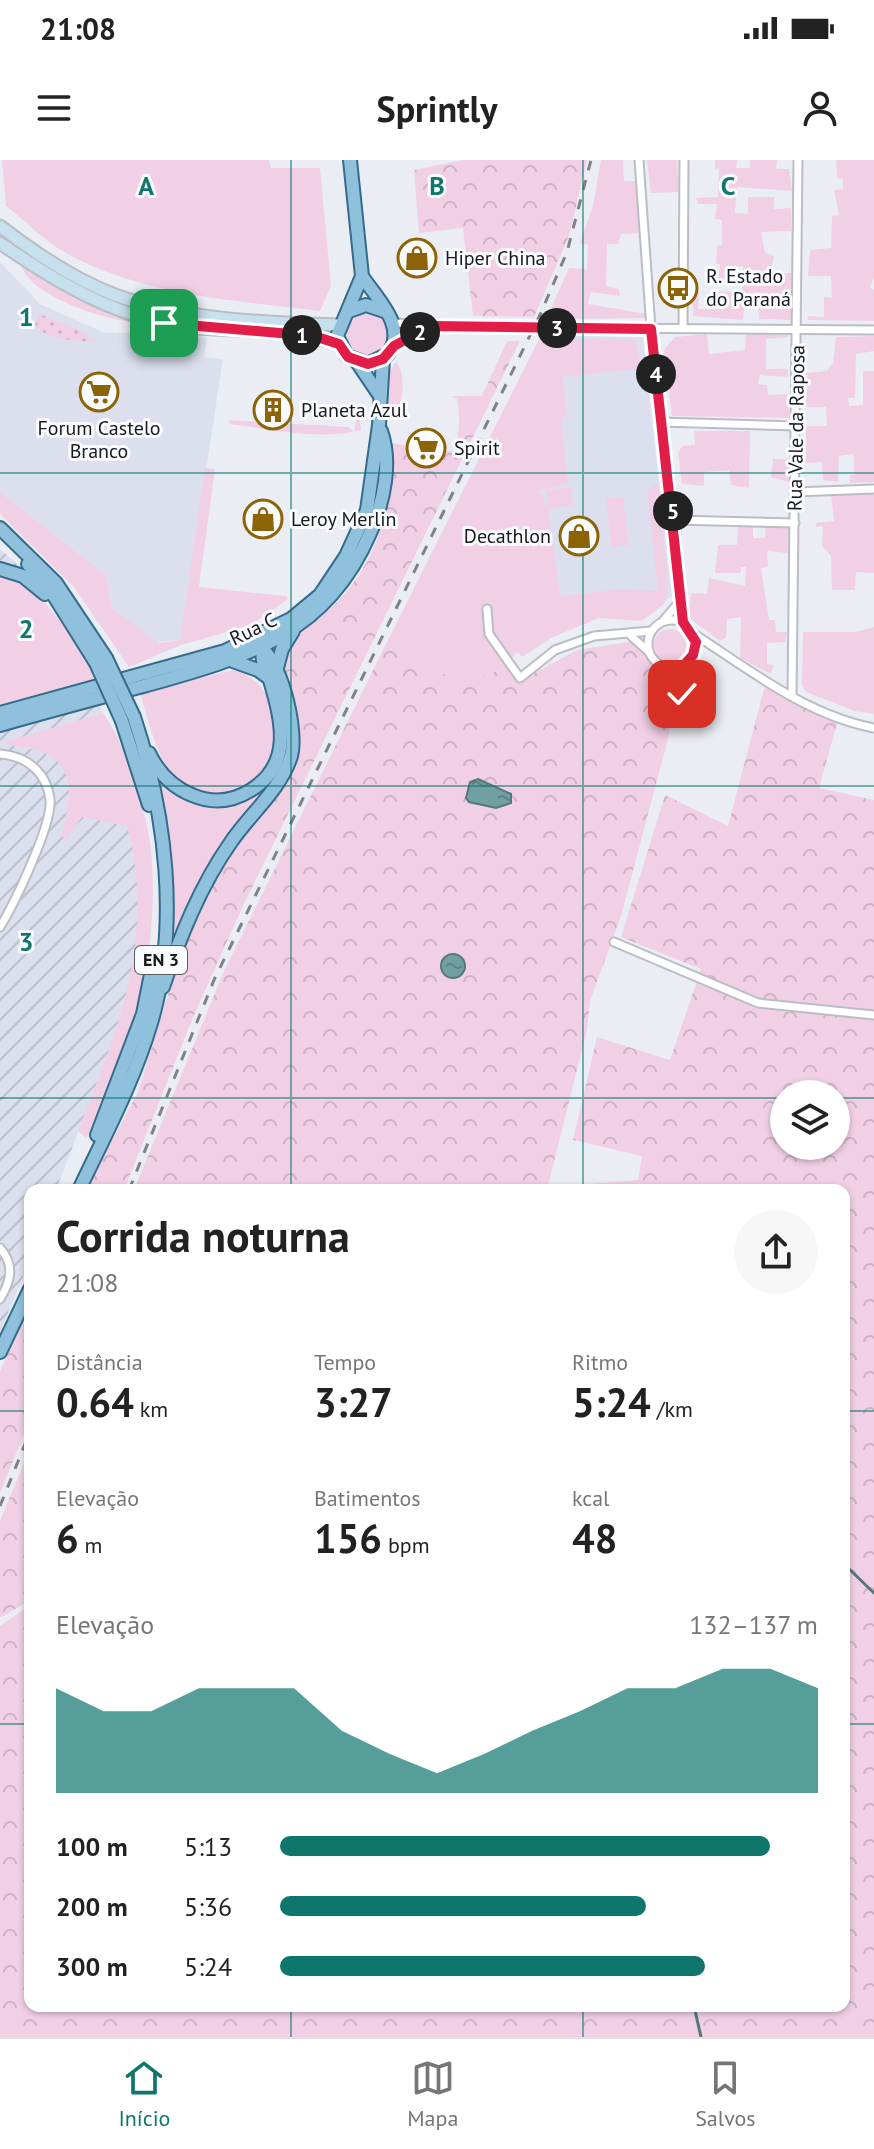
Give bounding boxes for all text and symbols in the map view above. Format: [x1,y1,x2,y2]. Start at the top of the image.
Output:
text: 21:08 [40,9,116,48]
text: Sprintly [377,85,497,132]
icon: menu [32,86,76,130]
icon: person [798,86,842,130]
text: A [138,169,154,202]
text: B [429,169,445,202]
text: C [721,169,735,202]
shop icon: Hiper China [396,237,438,279]
place label: Hiper China [445,245,546,271]
place label: R. Estado do Paraná [706,263,791,312]
bus stop icon: R. Estado do Paraná [657,267,699,309]
pin [130,289,198,357]
text: 1 [19,300,33,333]
icon: arrive [142,301,186,345]
pin: 3 [537,308,577,348]
pin: 2 [400,312,440,352]
text: 3 [551,314,563,342]
pin: 1 [282,315,322,355]
text: 2 [414,318,426,346]
text: 1 [296,321,308,349]
street label: Rua Vale da Raposa [782,345,810,511]
pin: 4 [636,354,676,394]
text: 4 [650,360,662,388]
supermarket icon: Forum Castelo Branco [78,371,120,413]
building icon: Planeta Azul [252,389,294,431]
place label: Planeta Azul [301,397,407,423]
place label: Forum Castelo Branco [38,415,160,464]
supermarket icon: Spirit [405,427,447,469]
place label: Spirit [454,435,500,461]
pin: 5 [653,491,693,531]
text: 5 [667,497,679,525]
shop icon: Leroy Merlin [242,498,284,540]
place label: Leroy Merlin [291,506,396,532]
shop icon: Decathlon [558,515,600,557]
place label: Decathlon [464,523,551,549]
street label: Rua C [225,607,281,651]
text: 2 [19,612,33,645]
pin [648,660,716,728]
icon: check [660,672,704,716]
text: 3 [19,925,33,958]
road number: EN 3 [135,946,187,974]
map controls [770,1080,850,1160]
button: layers [770,1080,850,1160]
text: Corrida noturna [56,1207,350,1264]
button: share [734,1210,818,1294]
text: 21:08 [56,1266,118,1299]
text: Distância [56,1348,143,1376]
text: Tempo [314,1348,376,1376]
text: Ritmo [572,1348,628,1376]
text: 0.64 [56,1376,134,1428]
text: 3:27 [314,1376,393,1428]
text: 5:24 [572,1376,651,1428]
text: km [134,1395,168,1423]
text: /km [651,1395,693,1423]
text: Elevação [56,1484,139,1512]
text: Batimentos [314,1484,420,1512]
text: kcal [572,1484,610,1512]
text: 6 [56,1512,79,1564]
text: 156 [314,1512,382,1564]
text: 48 [572,1512,617,1564]
text: m [79,1531,102,1559]
text: bpm [382,1531,430,1559]
text: Elevação [56,1608,154,1641]
text: 132–137 m [689,1608,818,1641]
text: 100 m [56,1830,128,1863]
text: 5:13 [184,1830,232,1863]
text: 200 m [56,1890,128,1923]
text: 5:36 [184,1890,232,1923]
text: 300 m [56,1950,128,1983]
text: 5:24 [184,1950,232,1983]
tab: Início [118,2056,170,2132]
tab: Mapa [407,2056,458,2132]
tab: Salvos [695,2056,756,2132]

